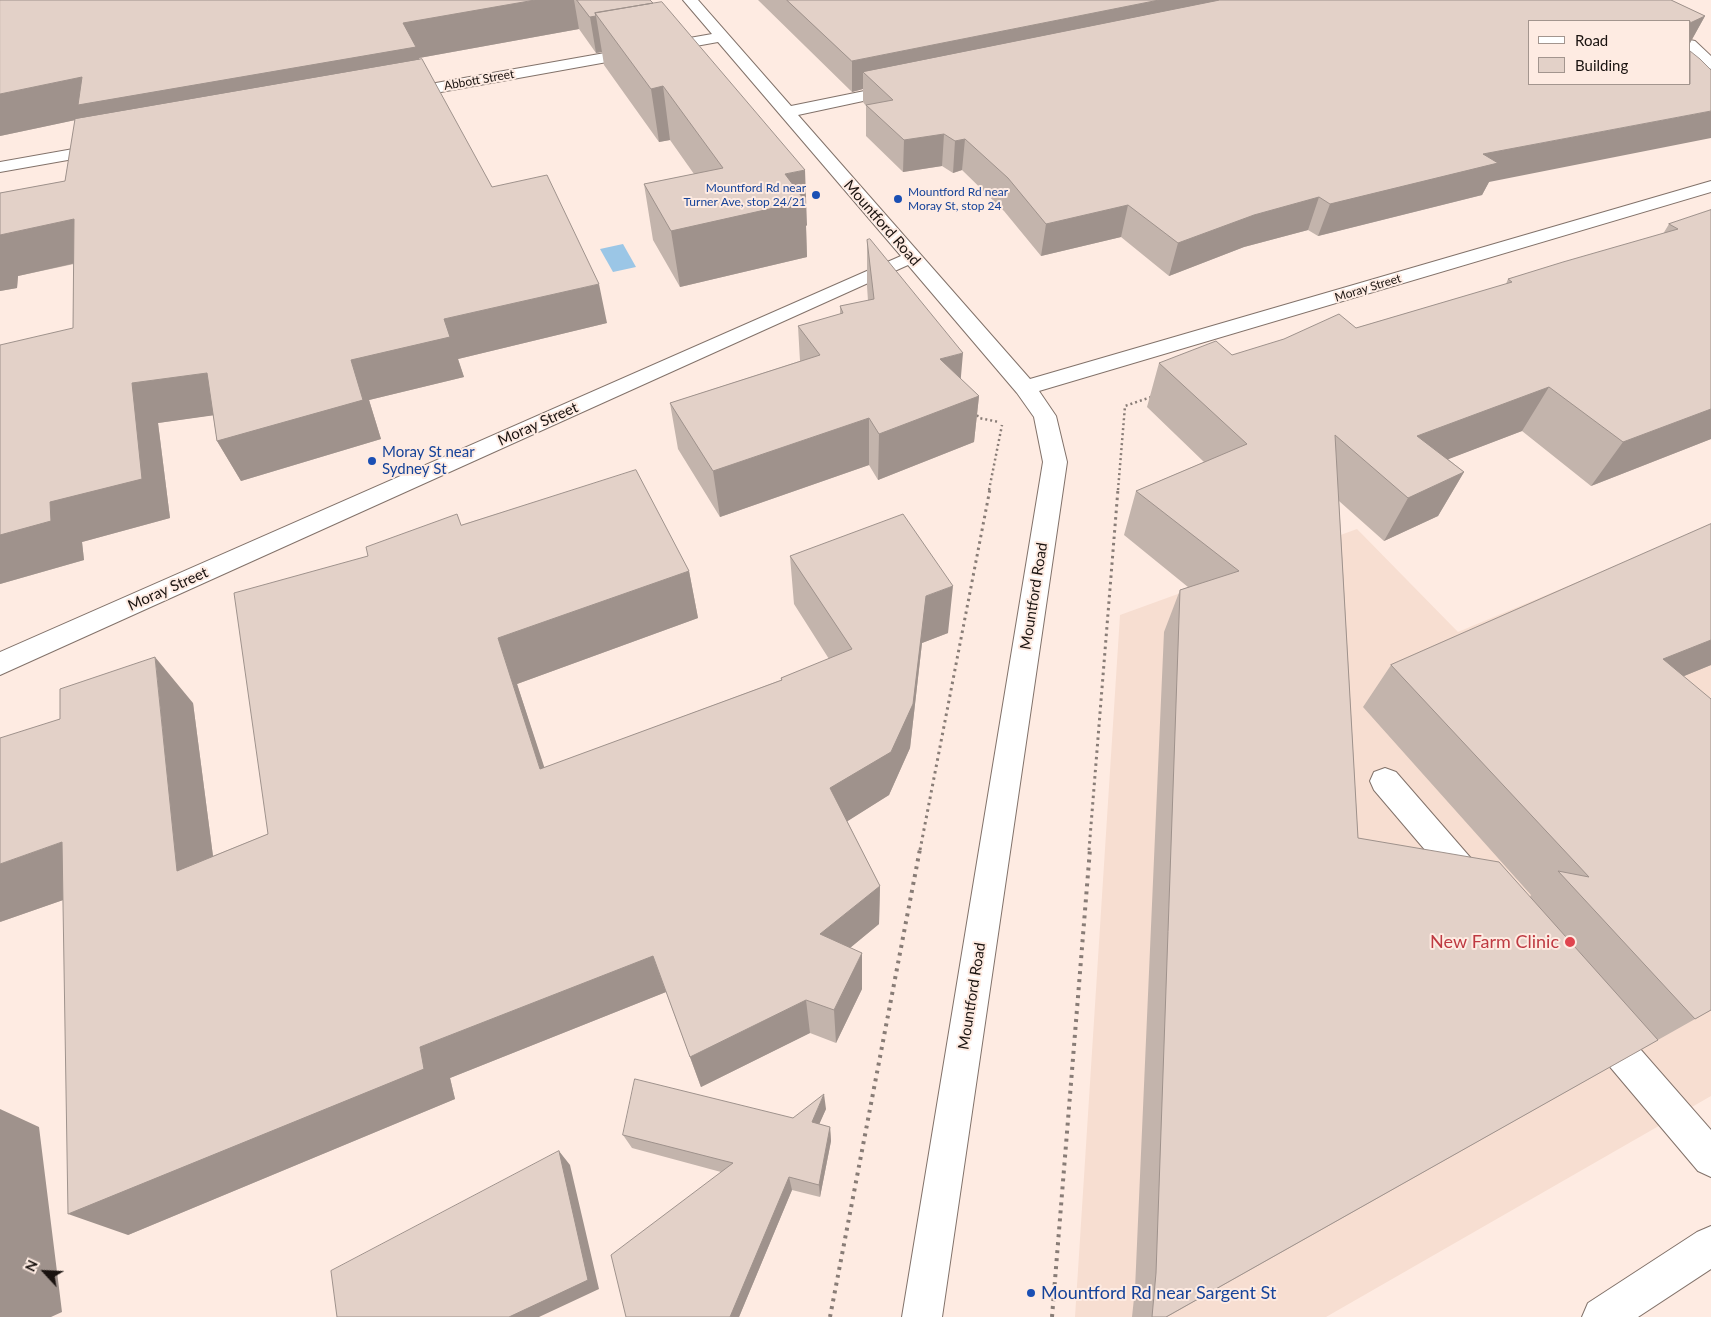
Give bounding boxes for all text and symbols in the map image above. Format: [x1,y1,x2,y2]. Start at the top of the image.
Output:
legend [1528,20,1691,85]
text: Road [1575,31,1608,49]
text: Building [1575,56,1628,74]
street label: Abbott Street [443,67,515,93]
street label: Mountford Road [840,176,924,270]
place label: Mountford Rd near Turner Ave, stop 24/21 [684,181,806,209]
place label: Mountford Rd near Moray St, stop 24 [908,185,1008,213]
marker: Mountford Rd near Turner Ave, stop 24/21 [810,189,822,201]
marker: Mountford Rd near Moray St, stop 24 [892,193,904,205]
street label: Moray Street [1333,271,1403,305]
street label: Moray Street [495,398,581,450]
place label: Moray St near Sydney St [382,443,475,478]
marker: Moray St near Sydney St [366,455,378,467]
street label: Mountford Road [1017,541,1051,651]
street label: Moray Street [125,563,211,615]
place label: New Farm Clinic [1430,931,1559,953]
marker: New Farm Clinic [1563,935,1577,949]
street label: Mountford Road [955,941,989,1051]
north arrow [20,1247,70,1297]
text: N [21,1257,41,1274]
place label: Mountford Rd near Sargent St [1041,1282,1276,1304]
marker: Mountford Rd near Sargent St [1025,1287,1037,1299]

